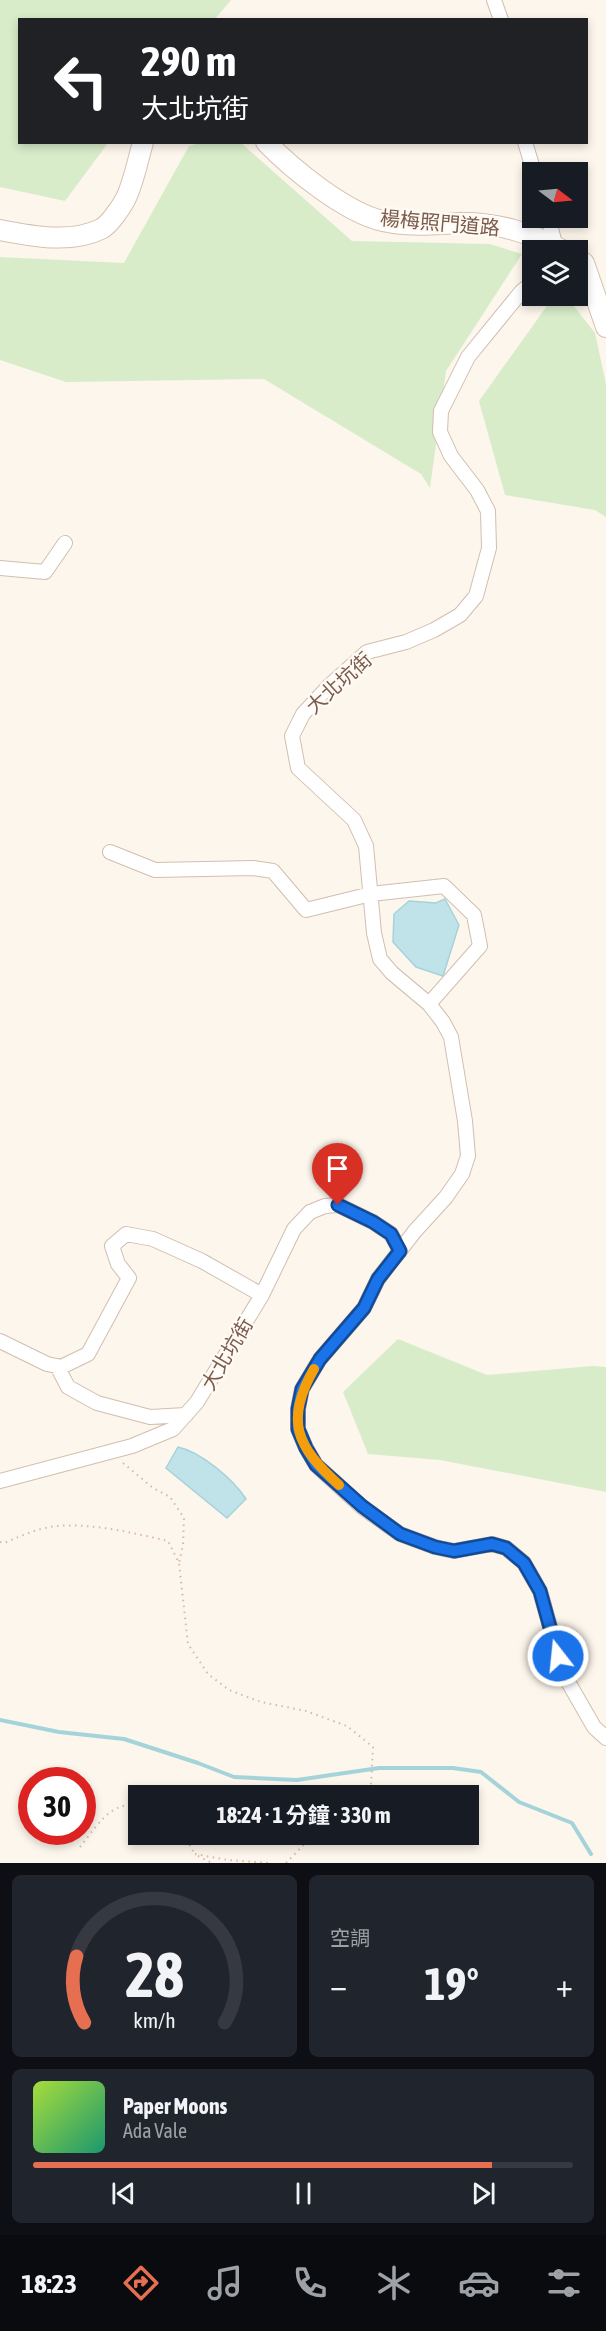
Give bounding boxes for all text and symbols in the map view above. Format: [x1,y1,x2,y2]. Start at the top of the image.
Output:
text: 290 m [141,37,236,85]
icon: left [42,42,120,120]
text: 大北坑街 [141,93,249,124]
north arrow [522,162,588,228]
map controls [522,162,588,306]
street label: 楊梅照門道路 [379,206,501,239]
button: layers [522,240,588,306]
street label: 大北坑街 [301,647,376,718]
pin [312,1143,363,1205]
icon: arrive [321,1152,354,1185]
street label: 大北坑街 [196,1314,257,1394]
position arrow [526,1624,590,1688]
speed limit sign: 30 [18,1767,96,1845]
text: 18:24 · 1 分鐘 · 330 m [217,1802,390,1828]
text: 空調 [330,1926,370,1949]
text: 28 [125,1939,184,2010]
text: 19° [424,1958,479,2010]
text: − [330,1966,347,2004]
text: + [556,1966,573,2004]
text: km/h [133,2008,176,2033]
text: Paper Moons [123,2093,227,2119]
text: Ada Vale [123,2119,187,2142]
icon: previous [107,2177,140,2210]
icon: pause [287,2177,320,2210]
icon: next [467,2177,500,2210]
icon: directions [120,2262,162,2304]
icon: music [204,2262,246,2304]
icon: phone [289,2262,331,2304]
icon: climate [373,2262,415,2304]
icon: car [458,2262,500,2304]
icon: filters [543,2262,585,2304]
text: 18:23 [21,2268,77,2299]

